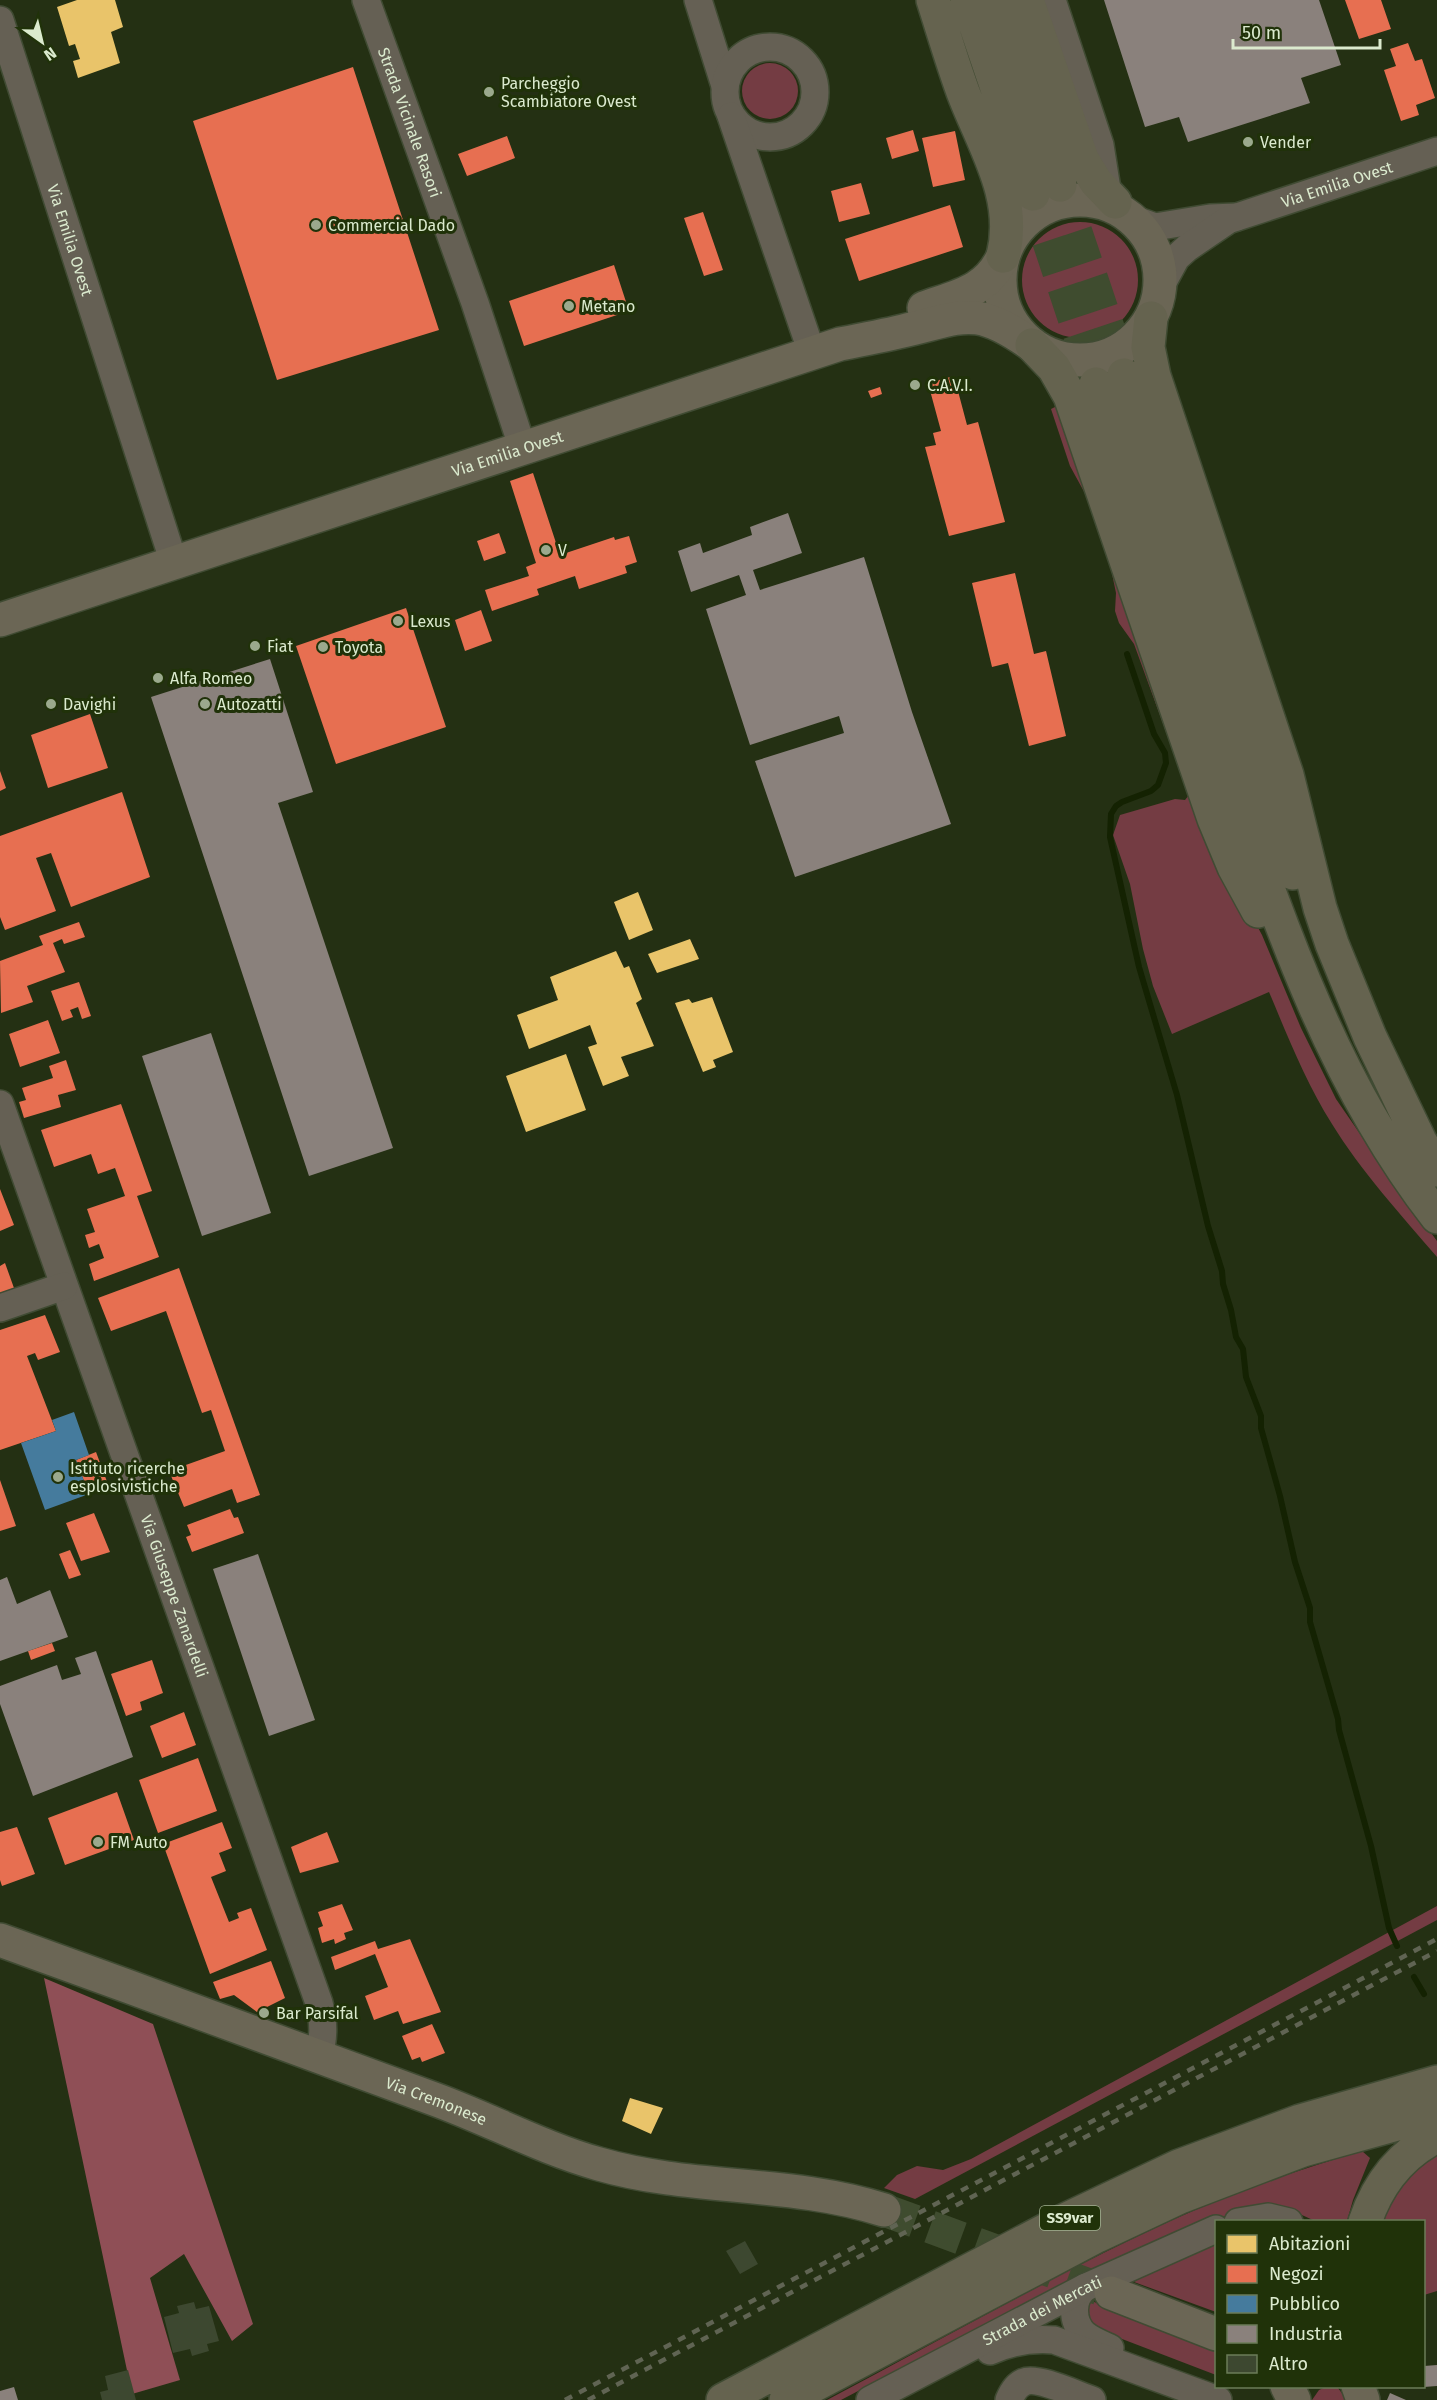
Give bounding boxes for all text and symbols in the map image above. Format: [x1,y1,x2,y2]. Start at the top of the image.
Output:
north arrow [12,12,72,72]
scale bar [1233,12,1380,50]
text: 50 m [1242,22,1281,44]
text: N [40,43,60,65]
street label: Strada Vicinale Rasori [374,45,445,200]
place label: Parcheggio Scambiatore Ovest [501,74,637,111]
marker: Parcheggio Scambiatore Ovest [482,85,496,99]
place label: Vender [1260,133,1312,152]
marker: Vender [1241,135,1255,149]
street label: Via Emilia Ovest [1279,157,1395,212]
street label: Via Emilia Ovest [43,182,97,299]
place label: Commercial Dado [328,216,455,235]
marker: Commercial Dado [309,218,323,232]
place label: Metano [581,297,635,316]
marker: Metano [562,299,576,313]
place label: C.A.V.I. [927,376,973,395]
marker: C.A.V.I. [908,378,922,392]
street label: Via Emilia Ovest [449,427,566,481]
place label: V [558,541,567,560]
marker: V [539,543,553,557]
place label: Lexus [410,612,451,631]
marker: Lexus [391,614,405,628]
place label: Fiat [267,637,294,656]
place label: Toyota [335,638,383,657]
marker: Fiat [248,639,262,653]
marker: Toyota [316,640,330,654]
place label: Alfa Romeo [170,669,252,688]
marker: Alfa Romeo [151,671,165,685]
place label: Davighi [63,695,116,714]
place label: Autozatti [217,695,282,714]
marker: Davighi [44,697,58,711]
marker: Autozatti [198,697,212,711]
place label: Istituto ricerche esplosivistiche [70,1459,185,1496]
marker: Istituto ricerche esplosivistiche [51,1470,65,1484]
street label: Via Giuseppe Zanardelli [136,1512,212,1680]
place label: FM Auto [110,1833,168,1852]
marker: FM Auto [91,1835,105,1849]
place label: Bar Parsifal [276,2004,358,2023]
marker: Bar Parsifal [257,2006,271,2020]
street label: Via Cremonese [383,2073,490,2129]
road number: SS9var [1040,2206,1100,2230]
legend [1215,2220,1425,2388]
text: Abitazioni [1269,2233,1350,2255]
text: Negozi [1269,2263,1324,2285]
street label: Strada dei Mercati [979,2272,1105,2350]
text: Pubblico [1269,2293,1340,2315]
text: Industria [1269,2323,1343,2345]
text: Altro [1269,2353,1308,2375]

